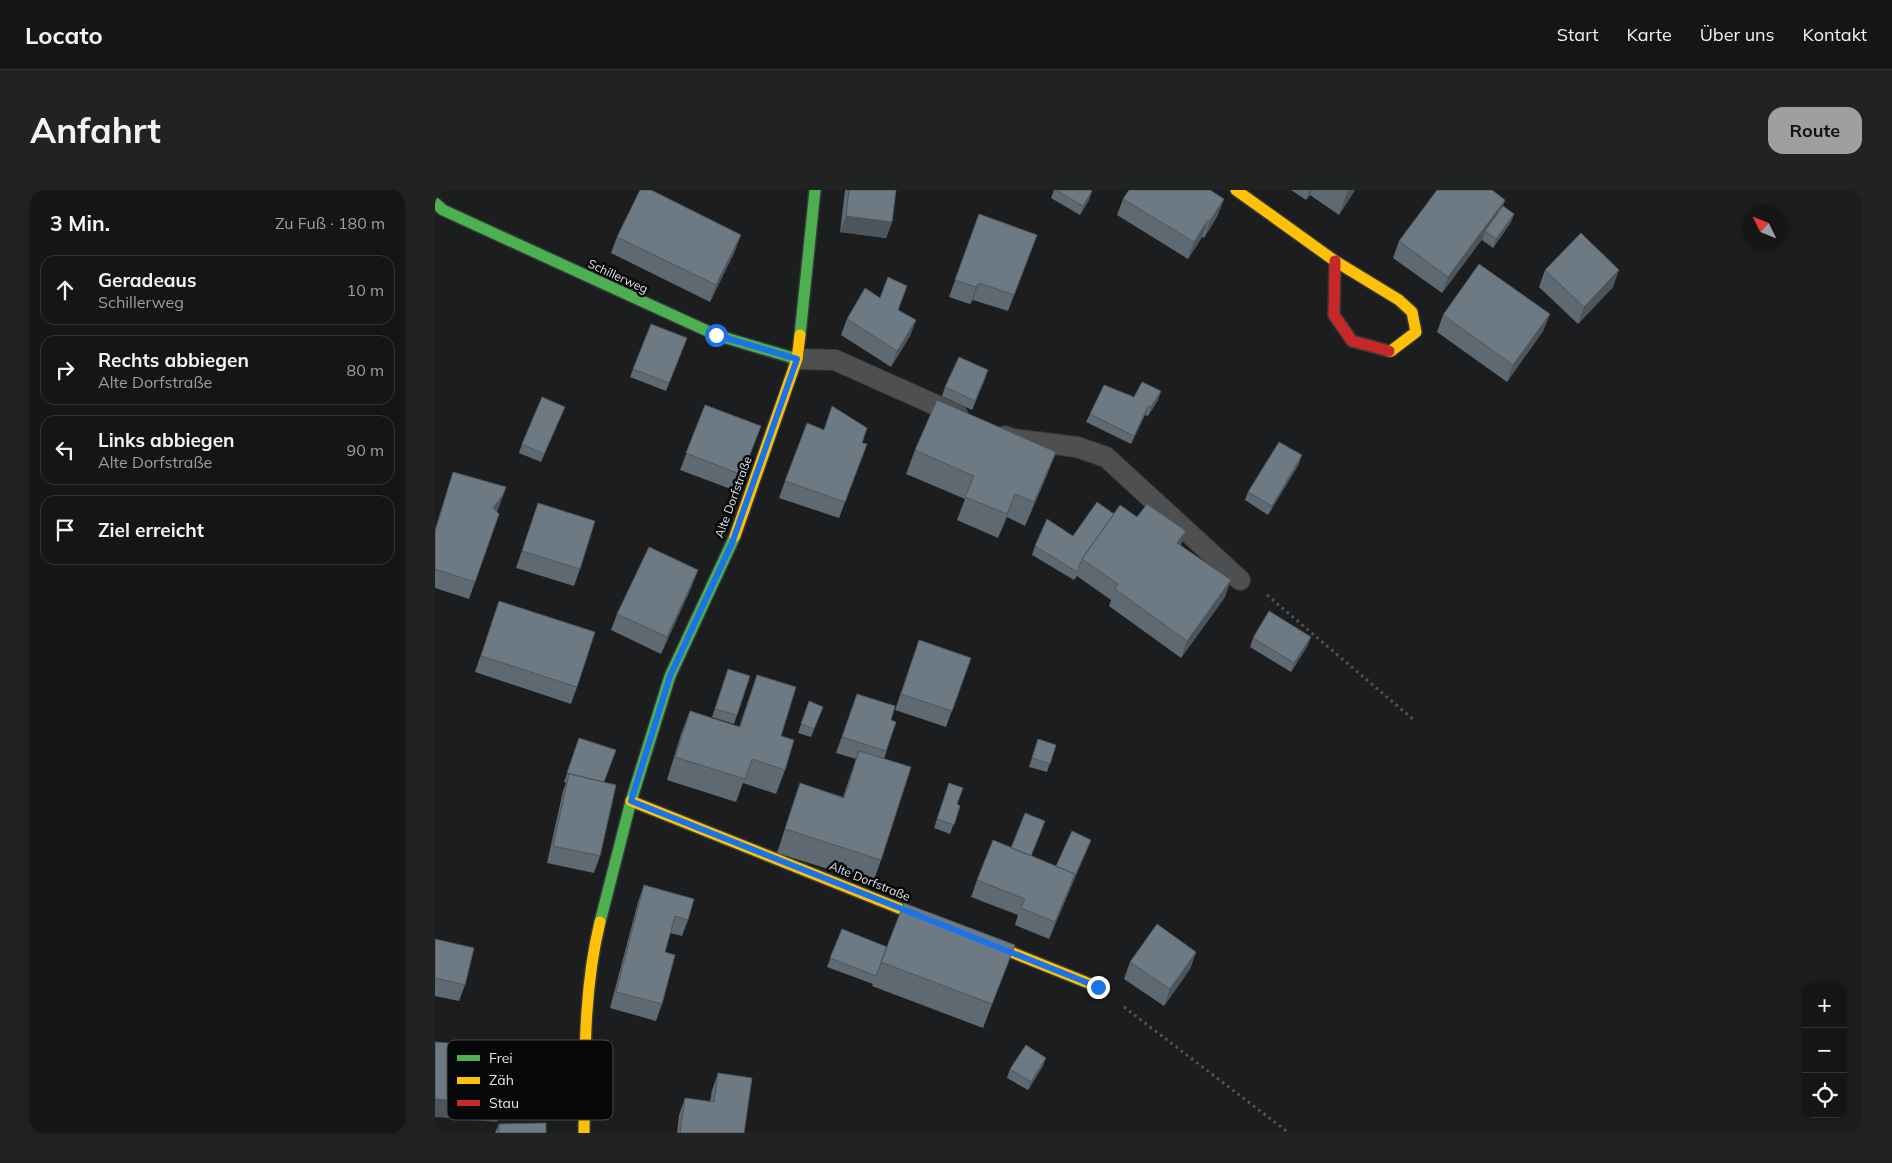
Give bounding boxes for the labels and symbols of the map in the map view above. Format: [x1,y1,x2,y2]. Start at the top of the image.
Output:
north arrow [1742,205,1787,250]
street label: Schillerweg [586,256,650,296]
route start [705,324,728,347]
street label: Alte Dorfstraße [711,454,755,540]
street label: Alte Dorfstraße [827,858,913,904]
route end [1087,976,1110,999]
legend [447,1040,613,1120]
text: Frei [489,1049,513,1067]
text: Zäh [489,1071,514,1089]
text: Stau [489,1094,519,1112]

